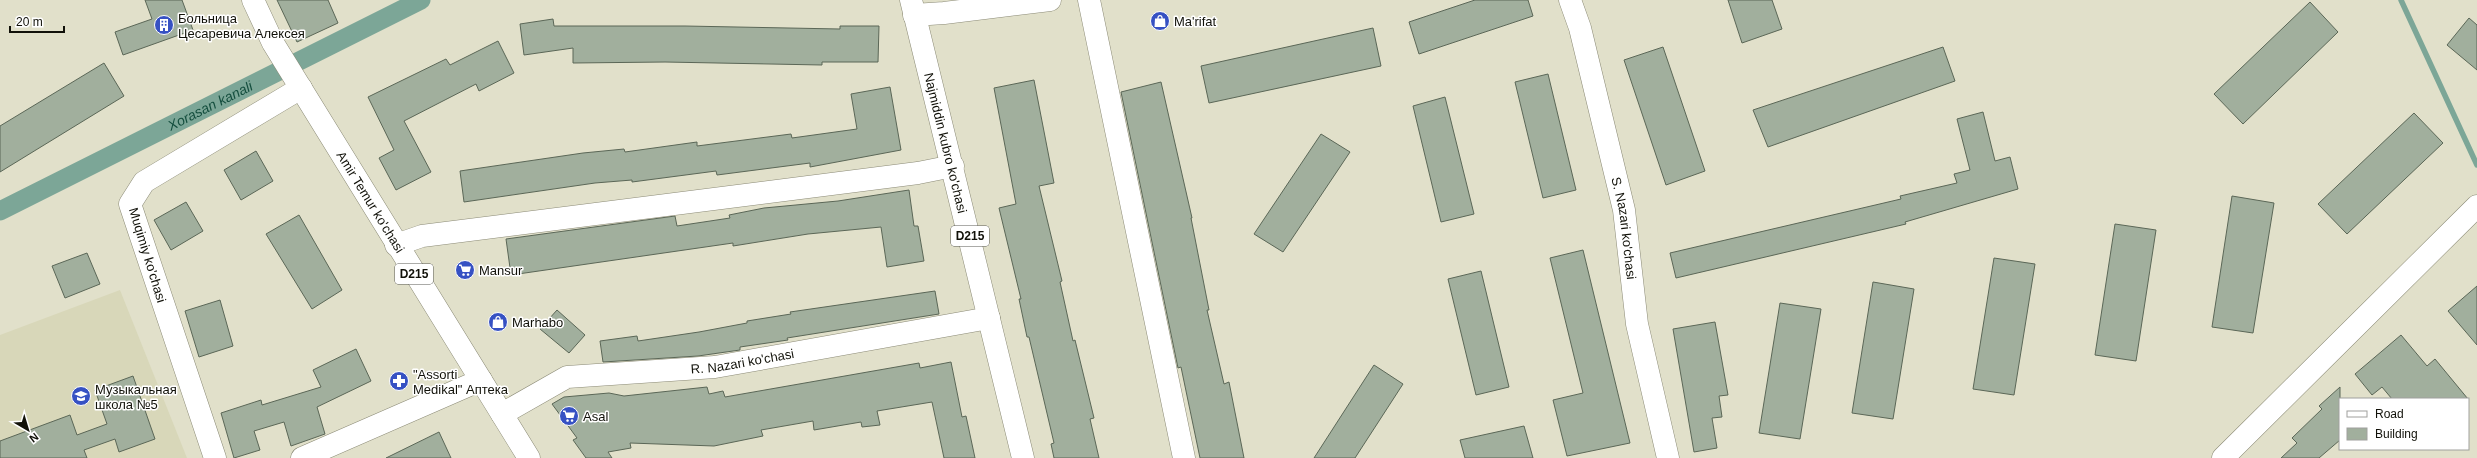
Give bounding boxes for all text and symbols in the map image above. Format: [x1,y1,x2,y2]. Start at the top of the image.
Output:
scale bar [10,8,64,34]
shop icon: Ma'rifat [1149,10,1171,32]
place label: Больница Цесаревича Алексея [178,11,305,41]
building icon: Больница Цесаревича Алексея [153,14,175,36]
place label: Ma'rifat [1174,14,1217,29]
text: 20 m [16,15,43,29]
street label: Najmiddin kubro ko'chasi [921,71,970,215]
water label: Xorasan kanali [164,77,256,134]
street label: Amir Temur ko'chasi [334,149,408,256]
street label: S. Nazari ko'chasi [1608,175,1639,280]
street label: Muqimiy ko'chasi [126,206,169,305]
road number: D215 [951,226,989,246]
supermarket icon: Mansur [454,259,476,281]
place label: Mansur [479,263,523,278]
road number: D215 [395,264,433,284]
shop icon: Marhabo [487,311,509,333]
place label: Marhabo [512,315,563,330]
street label: R. Nazari ko'chasi [690,346,795,377]
place label: "Assorti Medikal" Аптека [413,367,509,397]
pharmacy icon: "Assorti Medikal" Аптека [388,370,410,392]
place label: Музыкальная школа №5 [95,382,177,412]
school or university icon: Музыкальная школа №5 [70,385,92,407]
legend [2339,398,2469,450]
supermarket icon: Asal [558,405,580,427]
text: Road [2375,407,2404,421]
place label: Asal [583,409,608,424]
north arrow [8,410,48,450]
text: Building [2375,427,2418,441]
text: N [27,431,41,445]

